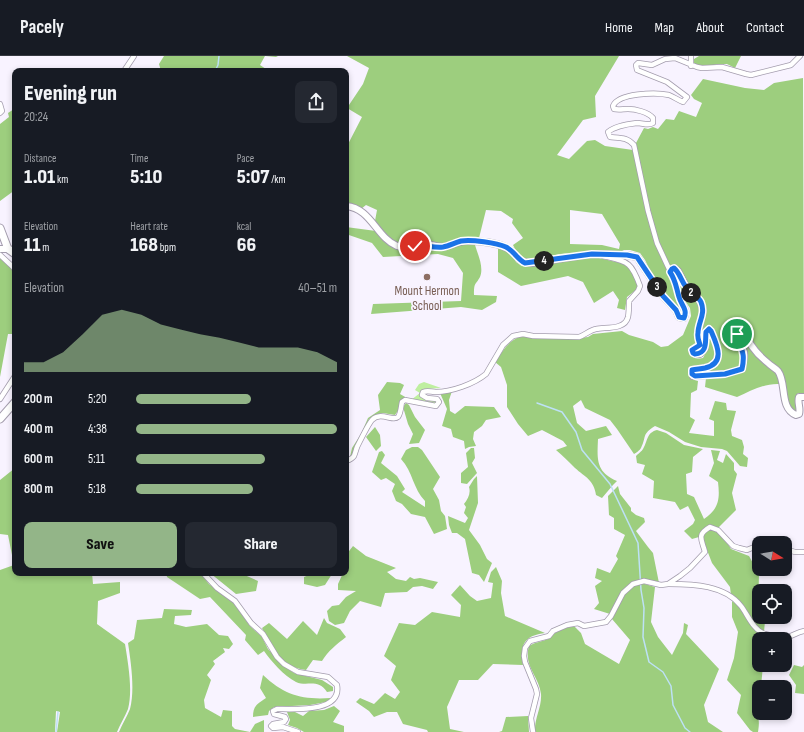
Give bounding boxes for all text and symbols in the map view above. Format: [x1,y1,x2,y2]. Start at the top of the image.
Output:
text: Pacely [20,16,64,39]
text: Home [605,19,633,36]
text: Map [655,19,674,36]
text: About [696,19,724,36]
text: Contact [746,19,784,36]
text: Evening run [24,80,117,107]
button: share [295,81,337,123]
text: 20:24 [24,109,48,125]
text: Distance [24,152,56,165]
text: Time [130,152,148,165]
text: Pace [237,152,254,165]
text: 1.01 [24,165,55,189]
text: 5:10 [130,165,162,189]
text: 5:07 [237,165,269,189]
text: km [55,173,68,186]
text: /km [269,173,285,186]
text: Elevation [24,220,58,233]
text: Heart rate [130,220,168,233]
text: kcal [237,220,251,233]
pin [398,229,432,263]
text: 11 [24,233,40,257]
text: 168 [130,233,158,257]
text: 66 [237,233,256,257]
icon: check [404,235,426,257]
text: m [40,241,49,254]
text: bpm [158,241,176,254]
pin: 4 [534,251,554,271]
text: 4 [541,254,547,267]
marker: Mount Hermon School [422,272,432,282]
pin: 3 [647,277,667,297]
text: Elevation [24,280,64,296]
text: 40–51 m [298,280,337,296]
text: 3 [655,280,659,293]
place label: Mount Hermon School [394,283,460,314]
pin: 2 [681,283,701,303]
text: 2 [689,286,693,299]
pin [720,317,754,351]
icon: arrive [726,323,748,345]
text: 200 m [24,391,53,407]
text: 5:20 [88,391,107,407]
text: 400 m [24,421,53,437]
text: 4:38 [88,421,107,437]
text: 600 m [24,451,53,467]
text: 5:11 [88,451,105,467]
text: 800 m [24,481,53,497]
text: 5:18 [88,481,106,497]
button: Save [24,522,177,568]
button: Share [185,522,337,568]
north arrow [752,536,792,576]
map controls [752,536,792,720]
button: locate [752,584,792,624]
button: + [752,632,792,672]
button: − [752,680,792,720]

